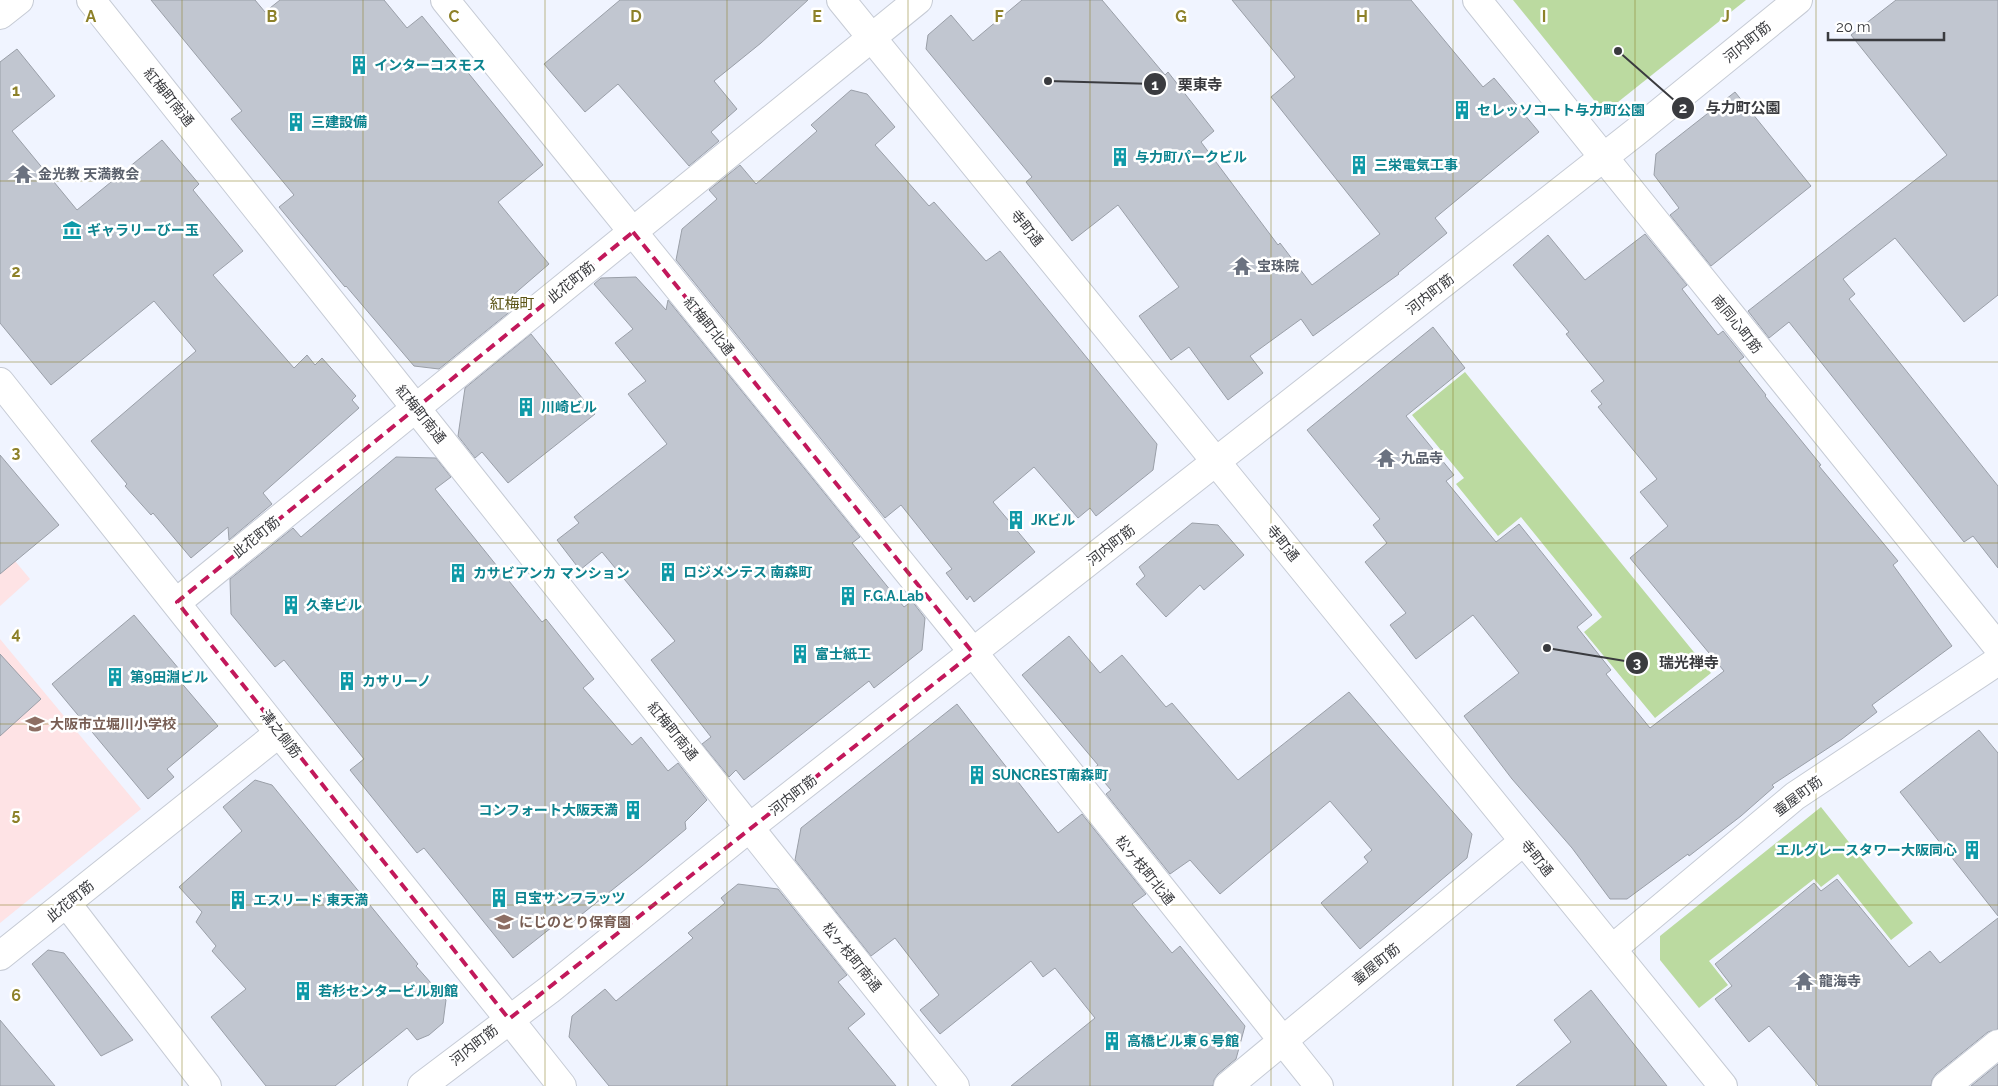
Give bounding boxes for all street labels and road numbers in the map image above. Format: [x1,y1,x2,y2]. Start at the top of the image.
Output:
street label: 河内町筋 [1720,18,1774,66]
street label: 紅梅町南通 [141,65,197,129]
street label: 寺町通 [1008,207,1046,249]
street label: 此花町筋 [544,258,598,306]
street label: 河内町筋 [1403,270,1457,318]
street label: 南同心町筋 [1709,292,1765,356]
street label: 紅梅町北通 [681,294,737,358]
street label: 紅梅町南通 [393,382,449,446]
street label: 此花町筋 [229,513,283,561]
street label: 河内町筋 [1084,521,1138,569]
street label: 寺町通 [1264,522,1302,564]
street label: 紅梅町南通 [645,699,701,763]
street label: 溝之側筋 [257,707,305,761]
street label: 河内町筋 [766,771,820,819]
street label: 壷屋町筋 [1771,773,1825,819]
street label: 松ヶ枝町北通 [1112,832,1178,908]
street label: 寺町通 [1518,837,1556,879]
street label: 此花町筋 [43,877,97,925]
street label: 松ヶ枝町南通 [819,919,885,995]
street label: 壷屋町筋 [1349,940,1403,988]
street label: 河内町筋 [447,1021,501,1069]

